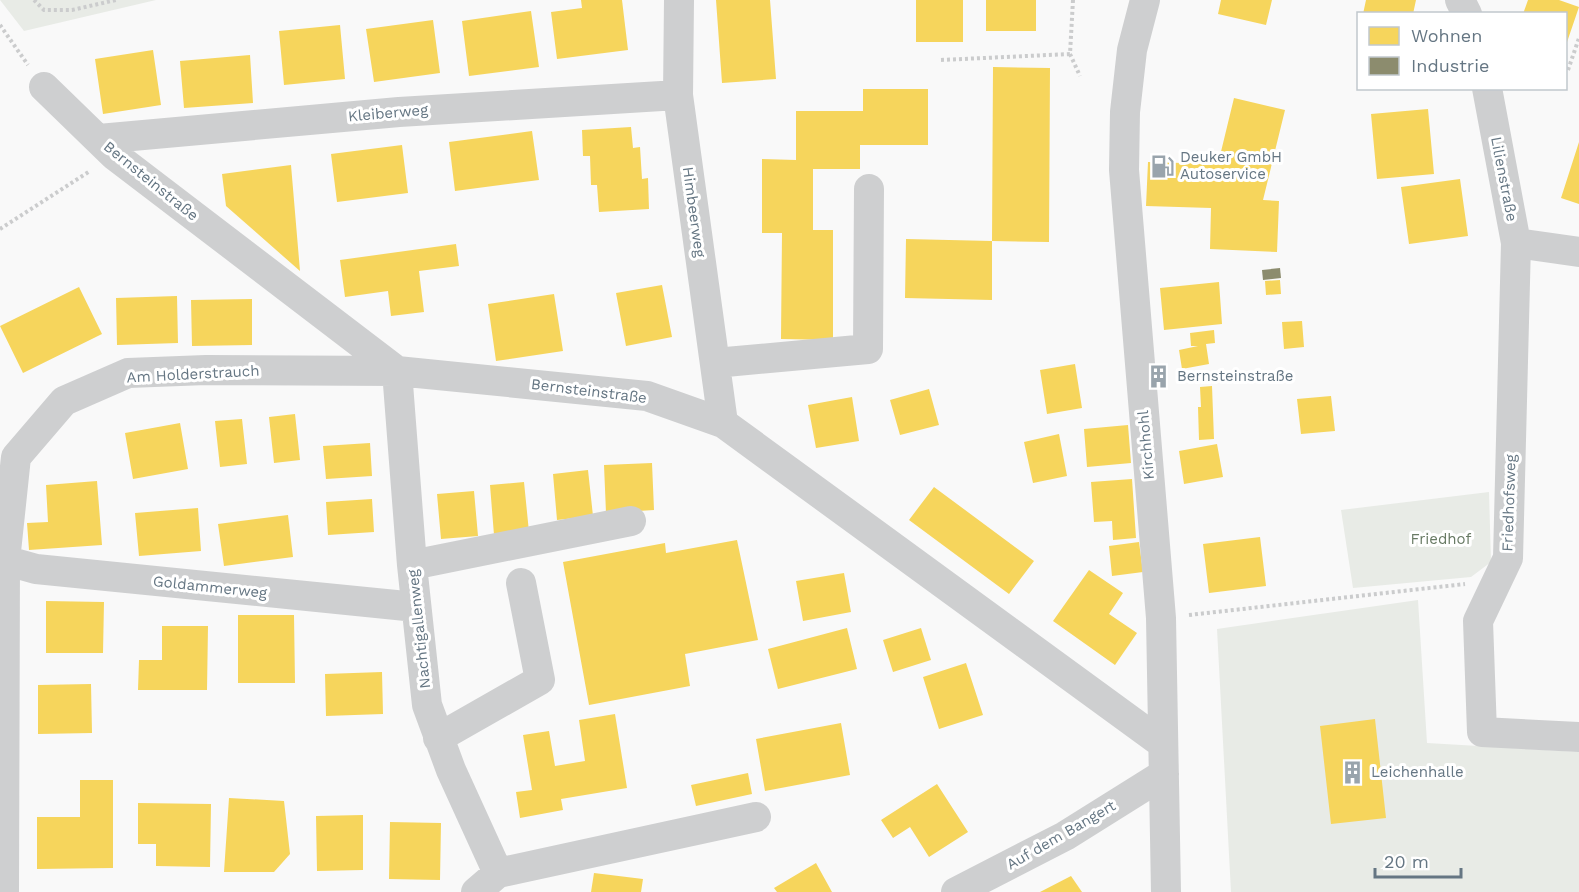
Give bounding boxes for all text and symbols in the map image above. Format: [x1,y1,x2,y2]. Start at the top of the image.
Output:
legend [1357,12,1567,90]
text: Wohnen [1411,25,1482,46]
text: Industrie [1411,55,1489,76]
street label: Kleiberweg [347,101,429,125]
street label: Lilienstraße [1487,135,1521,223]
street label: Bernsteinstraße [100,137,202,225]
place label: Deuker GmbH Autoservice [1180,148,1282,183]
fuel station icon: Deuker GmbH Autoservice [1149,153,1175,179]
street label: Himbeerweg [679,166,709,258]
street label: Am Holderstrauch [126,362,260,386]
building icon: Bernsteinstraße [1146,363,1172,389]
place label: Bernsteinstraße [1177,367,1293,385]
street label: Bernsteinstraße [530,375,648,407]
street label: Kirchhohl [1134,409,1158,480]
street label: Friedhofsweg [1498,454,1520,552]
park label: Friedhof [1411,530,1471,548]
street label: Nachtigallenweg [404,569,434,689]
street label: Goldammerweg [152,572,268,602]
building icon: Leichenhalle [1340,759,1366,785]
place label: Leichenhalle [1371,763,1464,781]
street label: Auf dem Bangert [1003,796,1119,874]
scale bar [1375,841,1460,879]
text: 20 m [1384,851,1429,872]

